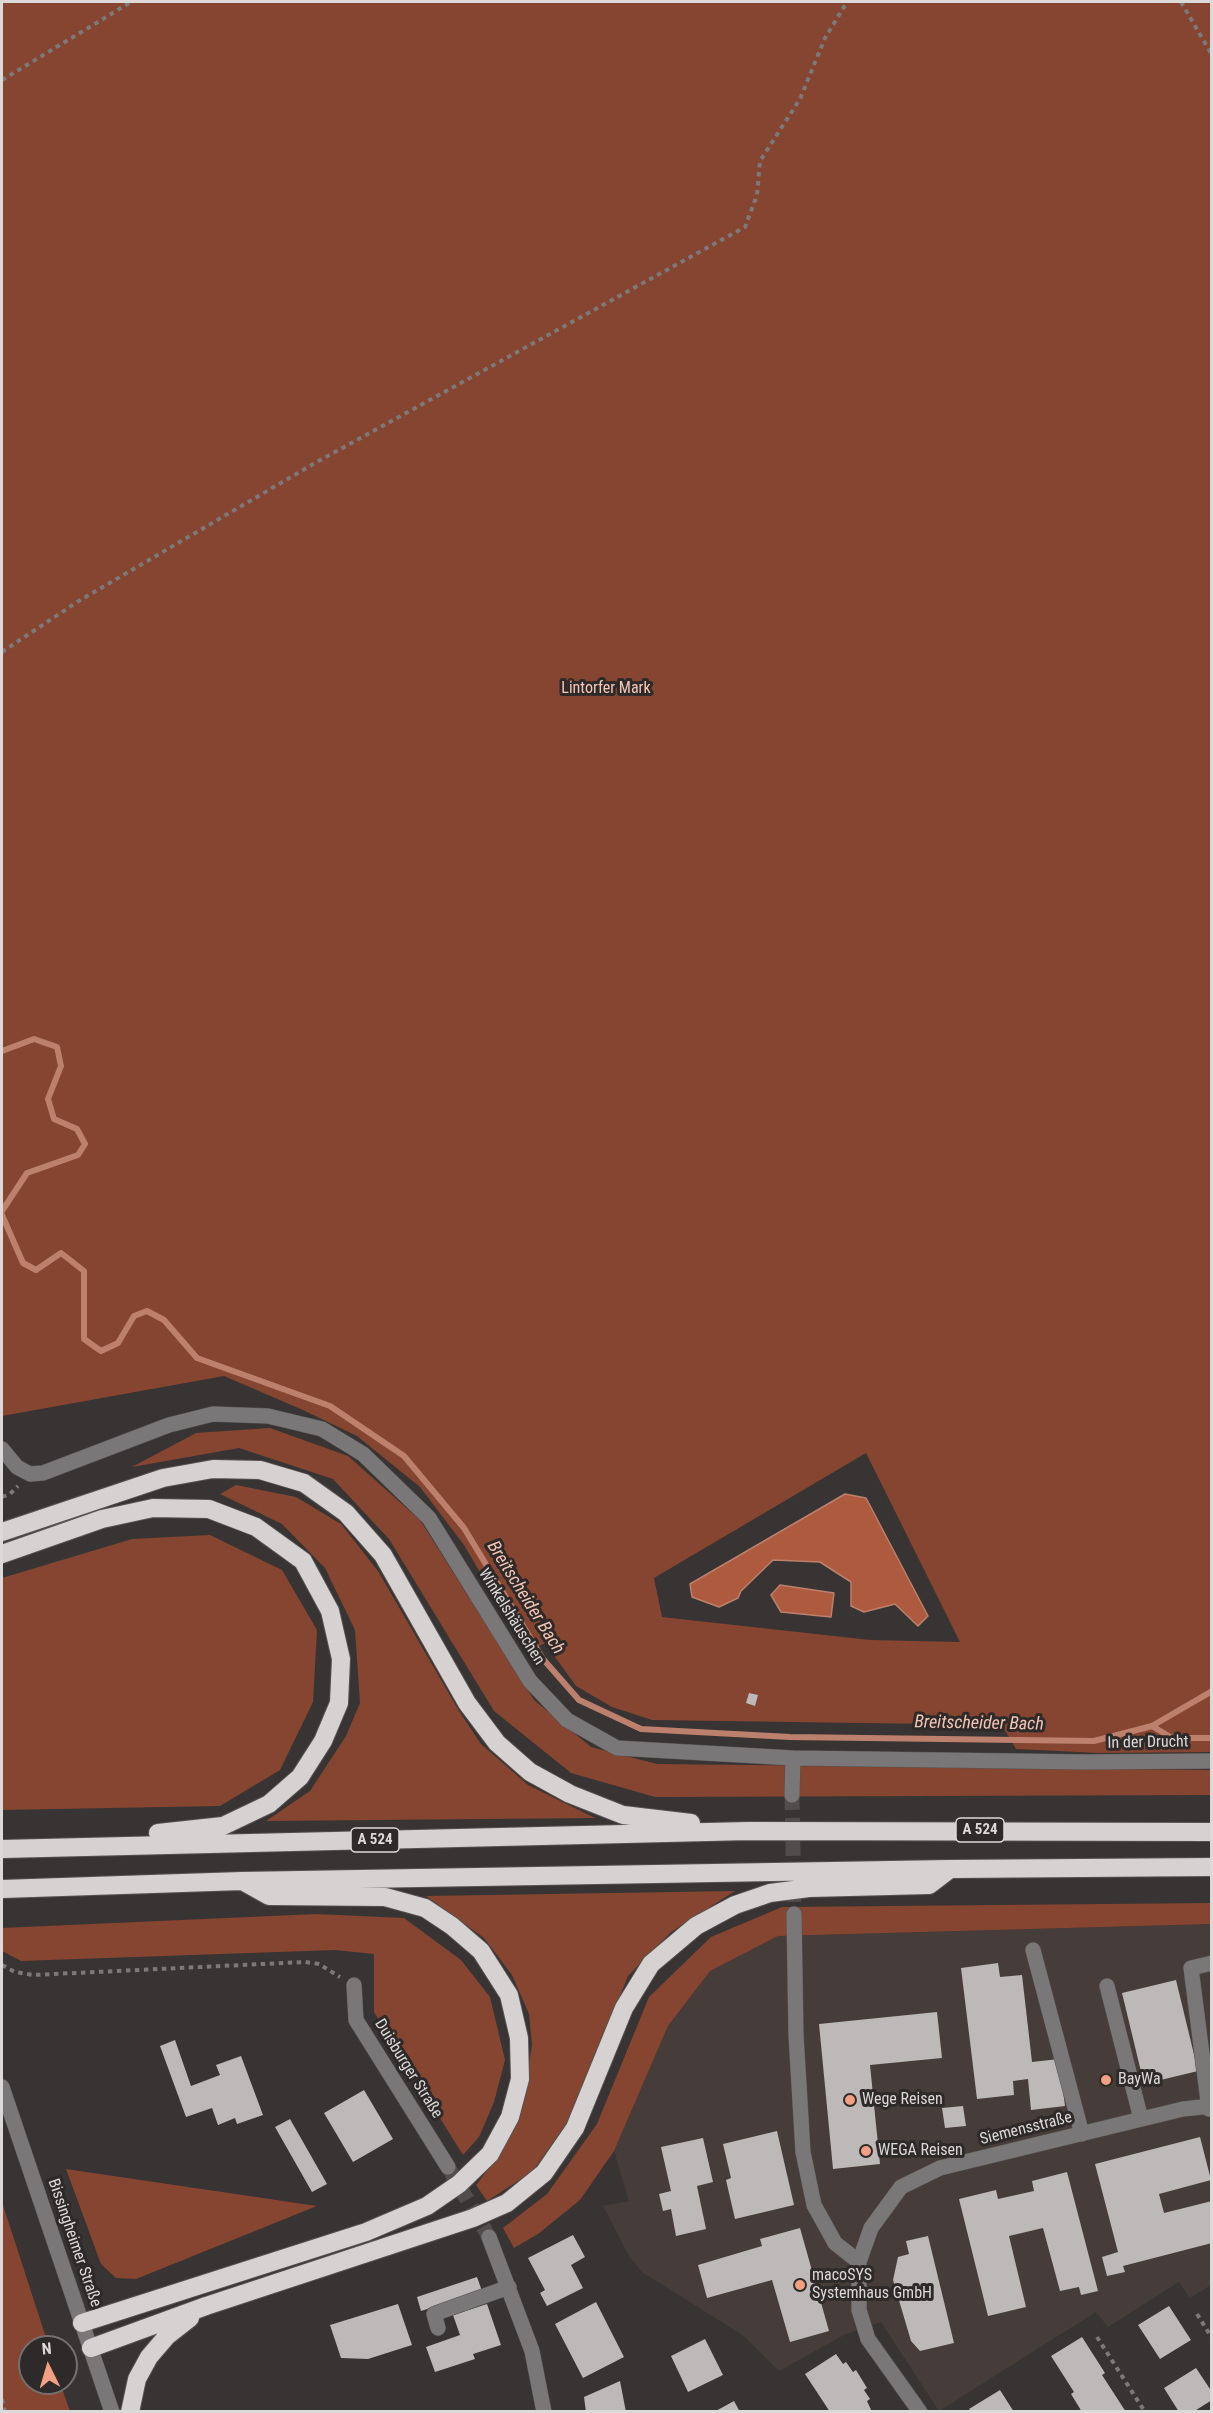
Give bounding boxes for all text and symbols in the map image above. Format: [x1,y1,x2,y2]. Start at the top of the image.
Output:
park label: Lintorfer Mark [561,679,651,699]
water label: Breitscheider Bach [482,1537,568,1659]
street label: Winkelshäuschen [474,1565,548,1669]
water label: Breitscheider Bach [914,1712,1044,1736]
street label: In der Drucht [1107,1733,1189,1753]
road number: A 524 [956,1818,1004,1842]
road number: A 524 [351,1828,399,1852]
street label: Duisburger Straße [370,2016,446,2122]
place label: BayWa [1118,2070,1161,2090]
marker: BayWa [1099,2073,1113,2087]
place label: Wege Reisen [862,2090,943,2110]
marker: Wege Reisen [843,2093,857,2107]
street label: Siemensstraße [978,2108,1074,2150]
place label: WEGA Reisen [878,2141,963,2161]
marker: WEGA Reisen [859,2144,873,2158]
street label: Bissingheimer Straße [43,2176,105,2310]
place label: macoSYS Systemhaus GmbH [812,2266,932,2304]
marker: macoSYS Systemhaus GmbH [793,2278,807,2292]
north arrow [18,2335,78,2395]
text: N [41,2339,52,2358]

